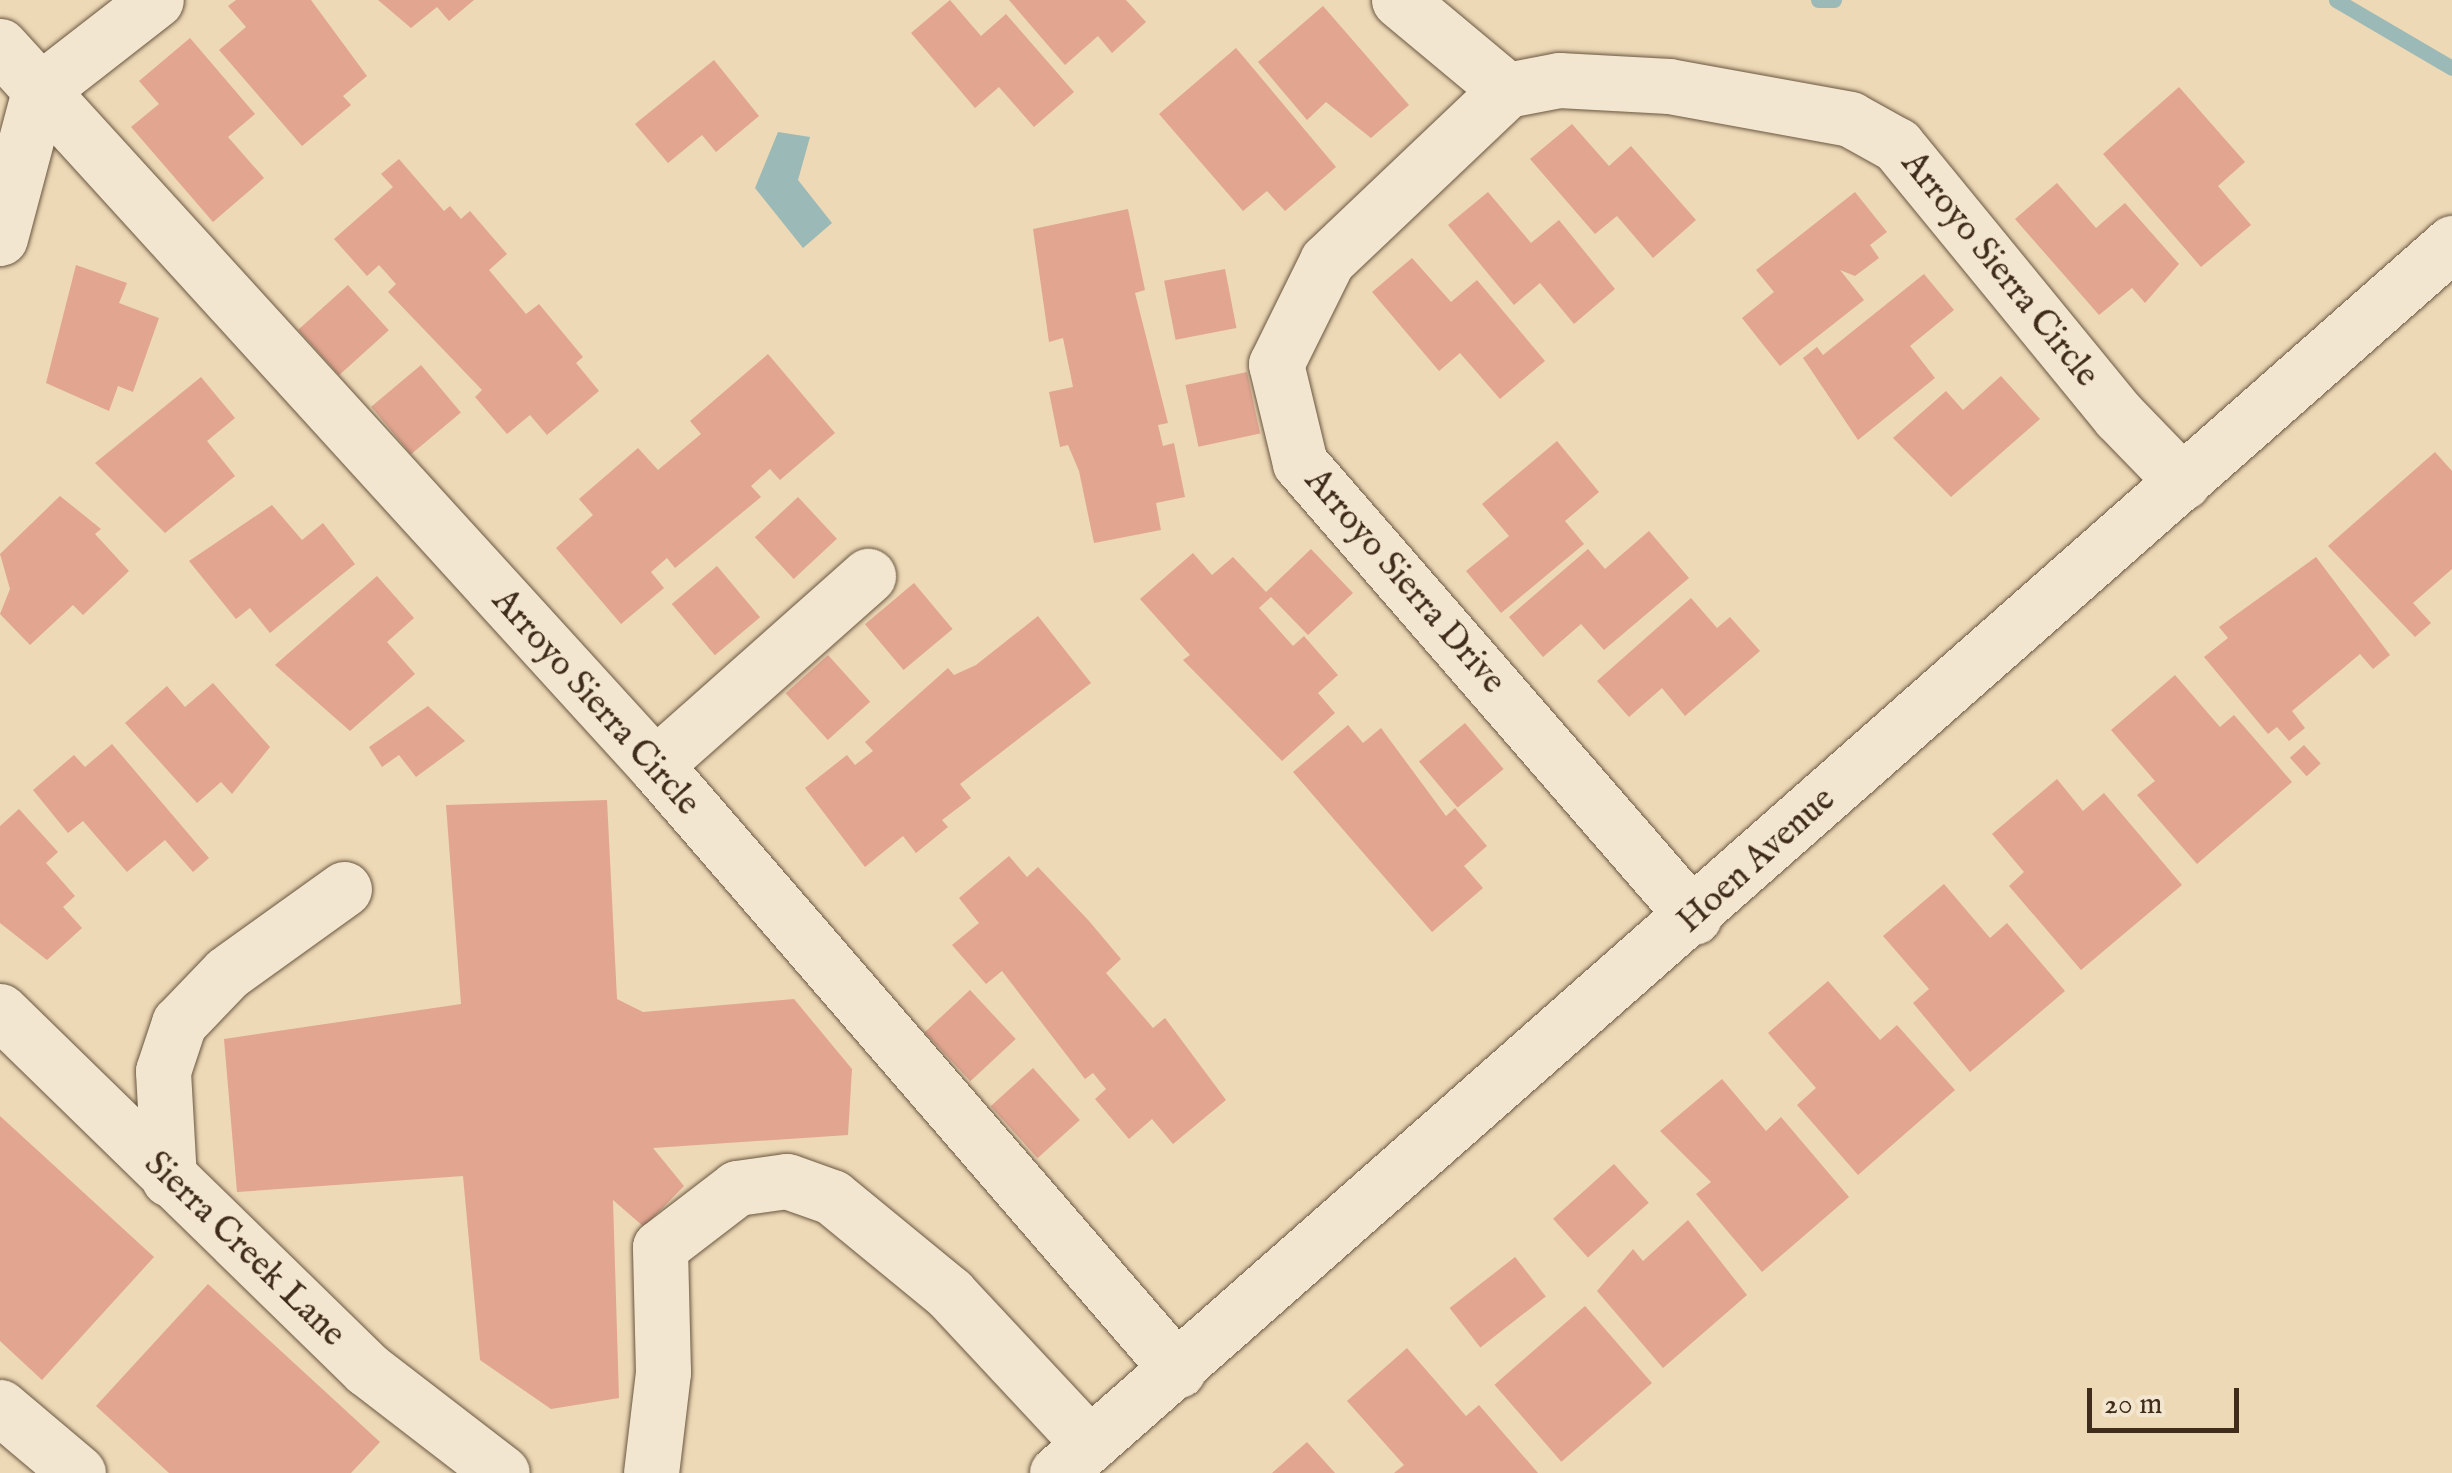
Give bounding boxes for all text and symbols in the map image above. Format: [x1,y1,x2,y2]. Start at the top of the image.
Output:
street label: Arroyo Sierra Circle [1891,144,2107,396]
street label: Arroyo Sierra Drive [1295,461,1513,703]
street label: Arroyo Sierra Circle [482,581,708,825]
street label: Hoen Avenue [1670,779,1844,943]
street label: Sierra Creek Lane [135,1144,353,1356]
scale bar [2092,1368,2244,1430]
text: 20 m [2104,1386,2163,1424]

